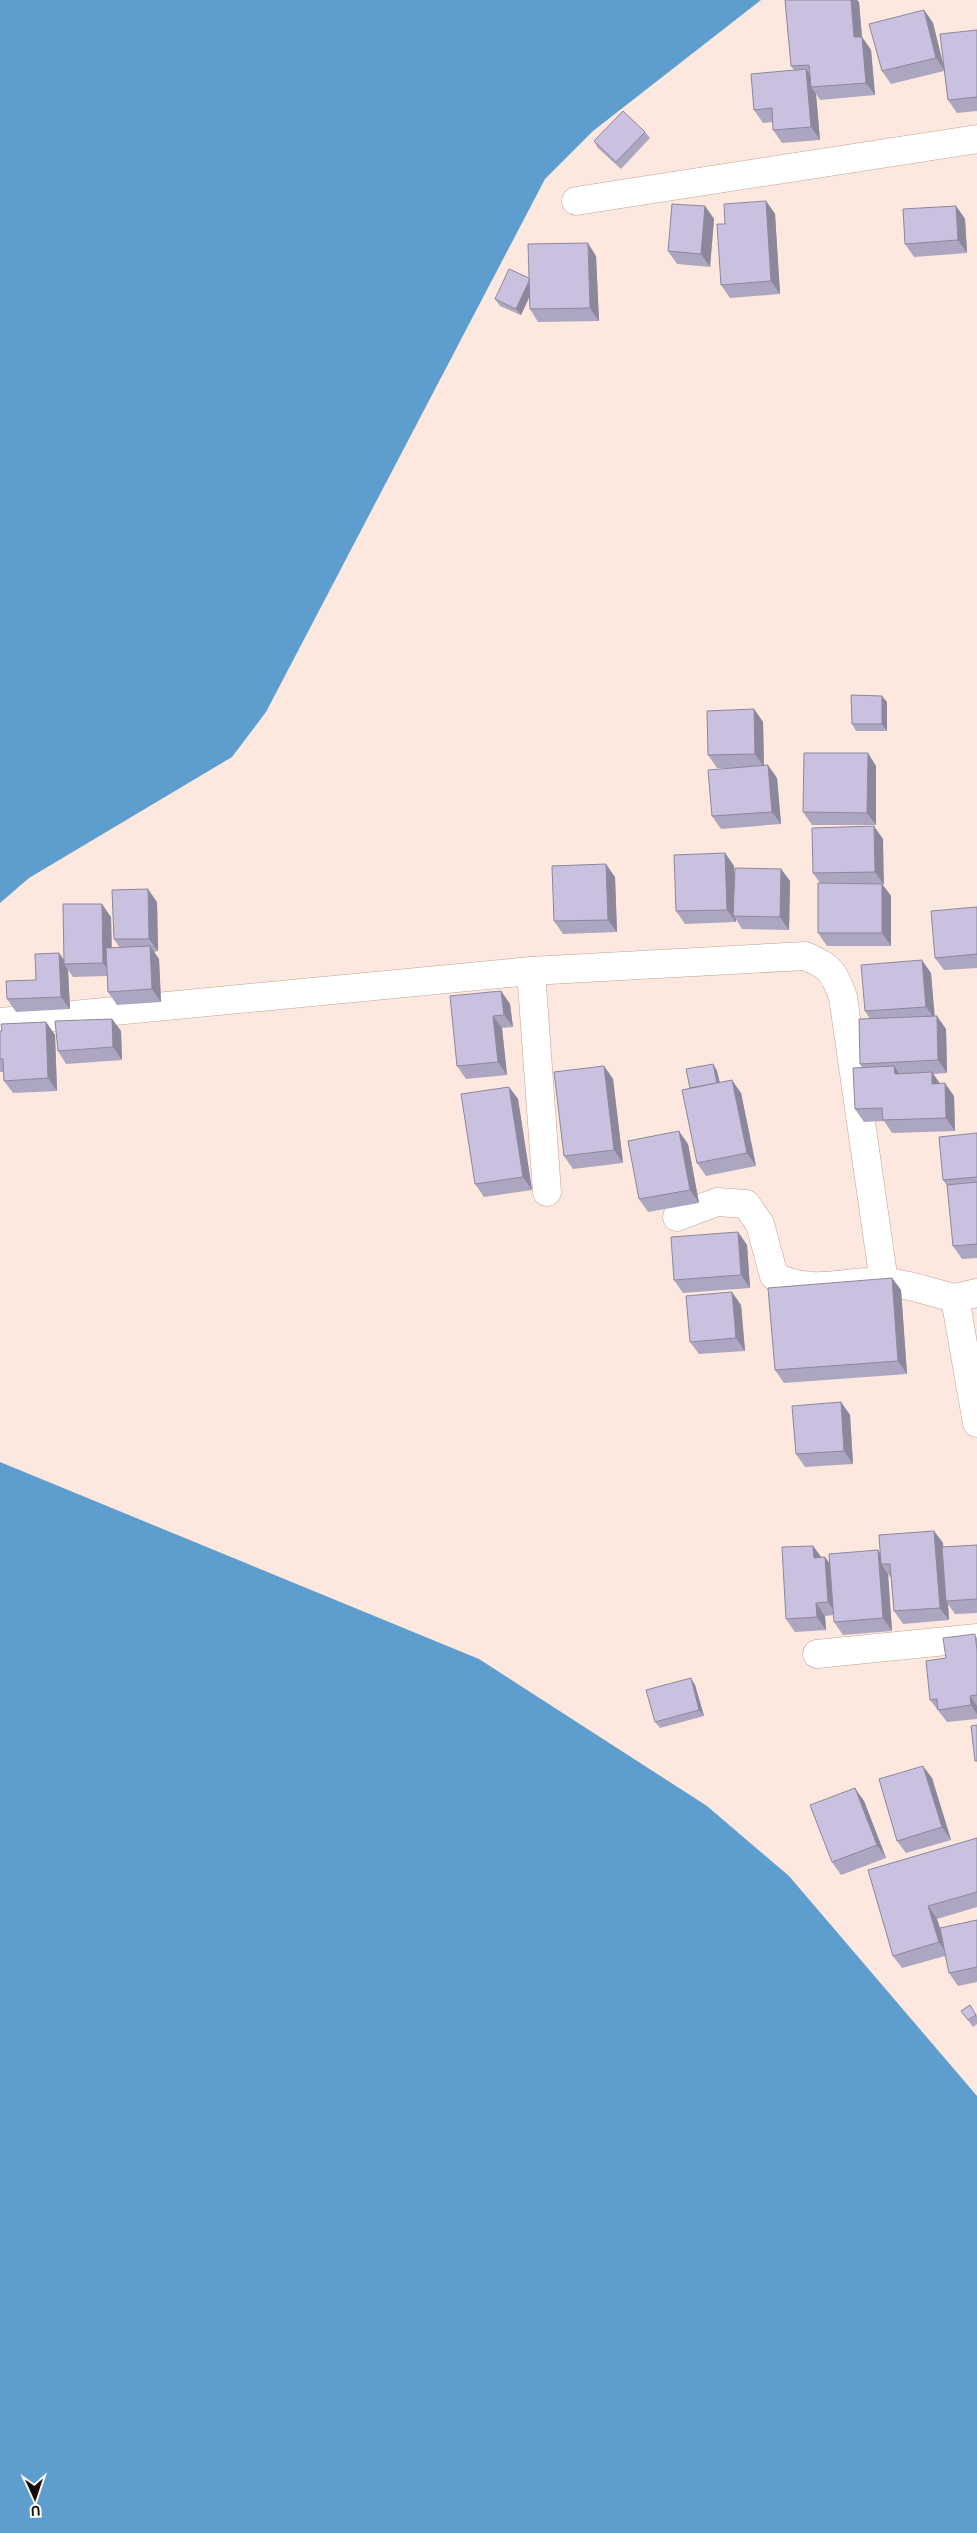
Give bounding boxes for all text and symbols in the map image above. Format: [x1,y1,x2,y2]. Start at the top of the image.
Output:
north arrow [10,2473,60,2523]
text: U [30,2503,41,2519]

